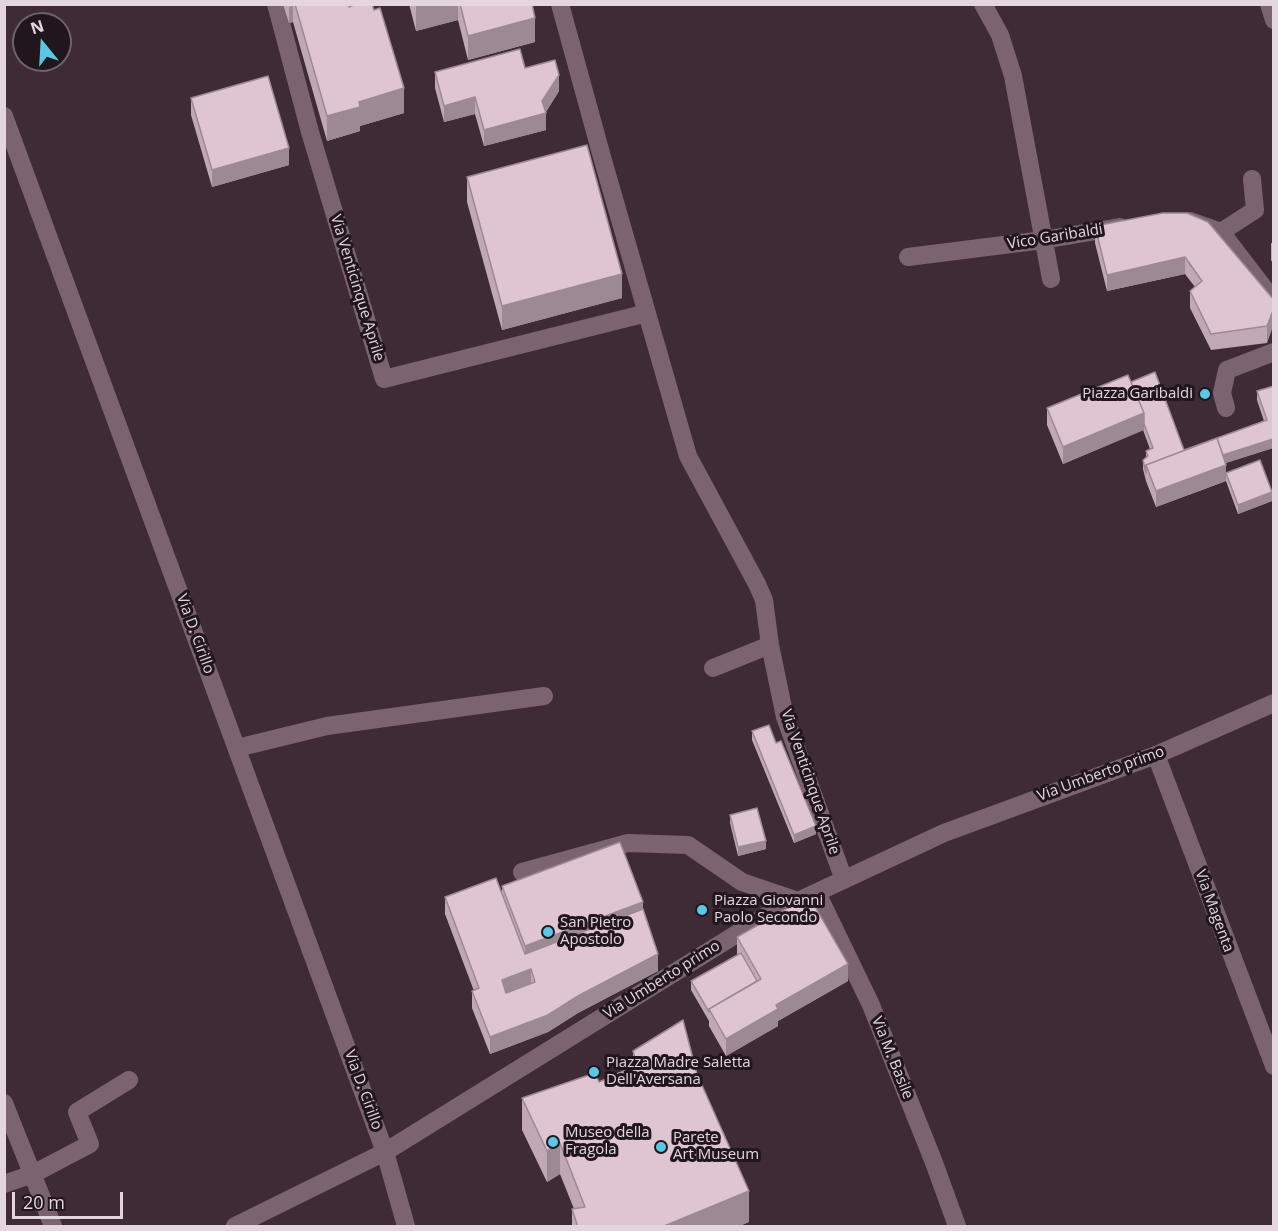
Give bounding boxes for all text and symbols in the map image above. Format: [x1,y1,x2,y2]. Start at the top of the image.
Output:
north arrow [12,12,72,72]
text: N [27,14,47,39]
street label: Via Venticinque Aprile [326,213,388,363]
street label: Vico Garibaldi [1006,221,1104,253]
place label: Piazza Garibaldi [1082,385,1193,403]
marker: Piazza Garibaldi [1198,387,1212,401]
street label: Via D. Cirillo [172,592,218,676]
street label: Via Venticinque Aprile [777,707,843,857]
street label: Via Umberto primo [1035,743,1167,805]
street label: Via Magenta [1191,867,1237,955]
place label: Piazza Giovanni Paolo Secondo [714,892,823,927]
marker: Piazza Giovanni Paolo Secondo [695,903,709,917]
place label: San Pietro Apostolo [560,914,631,949]
marker: San Pietro Apostolo [541,925,555,939]
street label: Via Umberto primo [601,937,723,1023]
street label: Via M. Basile [867,1014,917,1102]
street label: Via D. Cirillo [340,1048,386,1132]
place label: Piazza Madre Saletta Dell'Aversana [606,1054,751,1089]
marker: Piazza Madre Saletta Dell'Aversana [587,1065,601,1079]
place label: Museo della Fragola [565,1124,650,1159]
place label: Parete Art Museum [673,1129,759,1164]
marker: Museo della Fragola [546,1135,560,1149]
marker: Parete Art Museum [654,1140,668,1154]
scale bar [15,1180,126,1218]
text: 20 m [23,1190,65,1214]

